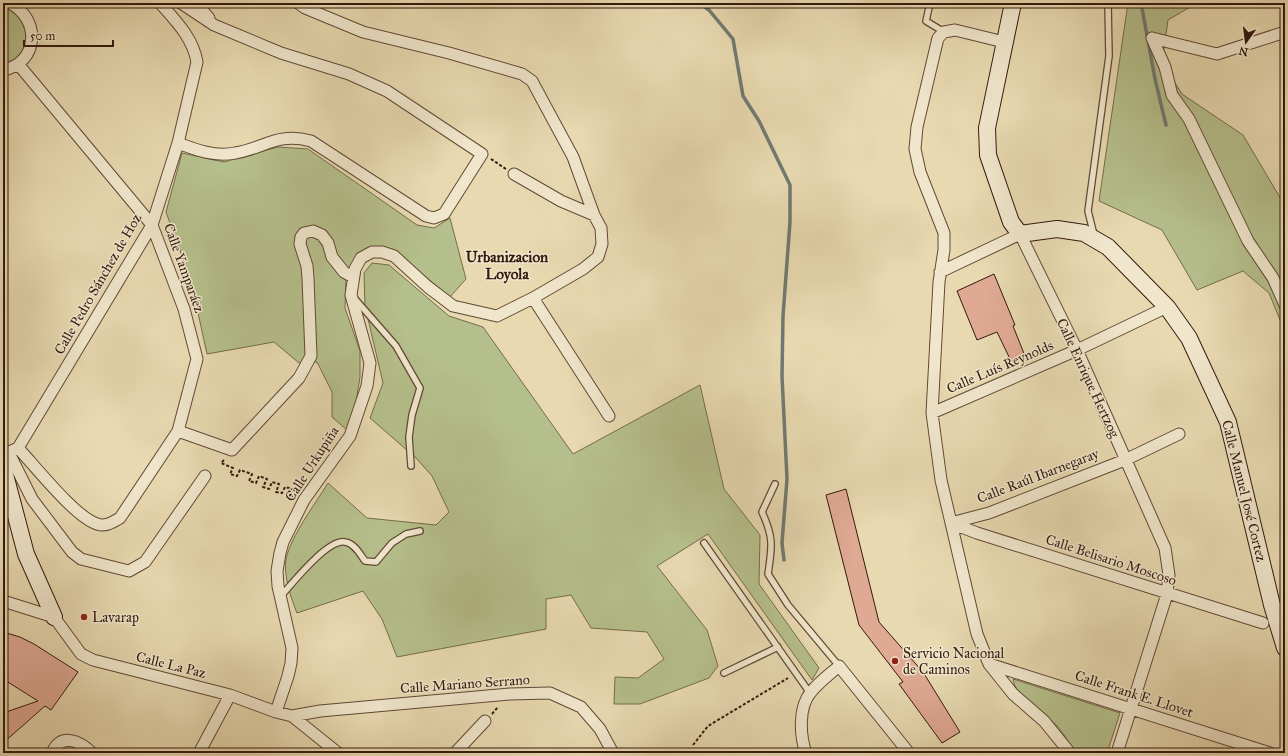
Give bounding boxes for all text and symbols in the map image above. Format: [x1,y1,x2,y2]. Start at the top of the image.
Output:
scale bar [24,22,113,48]
north arrow [1226,22,1266,62]
text: 50 m [30,29,55,43]
text: N [1237,44,1250,59]
street label: Calle Pedro Sánchez de Hoz [51,210,146,357]
street label: Calle Yamparáez [160,221,208,316]
district label: Urbanizacion Loyola [466,248,549,284]
street label: Calle Enrique Hertzog [1052,316,1123,441]
street label: Calle Luís Reynolds [944,337,1056,397]
street label: Calle Manuel José Cortez [1217,418,1270,564]
street label: Calle Urkupiña [281,423,343,505]
street label: Calle Raúl Ibarnegaray [975,445,1102,507]
street label: Calle Belisario Moscoso [1043,531,1179,589]
place label: Lavarap [92,609,139,626]
marker: Lavarap [79,612,89,622]
place label: Servicio Nacional de Caminos [903,645,1005,678]
street label: Calle La Paz [134,648,208,682]
marker: Servicio Nacional de Caminos [890,656,900,666]
street label: Calle Frank E. Llovet [1073,667,1195,721]
street label: Calle Mariano Serrano [400,671,530,697]

